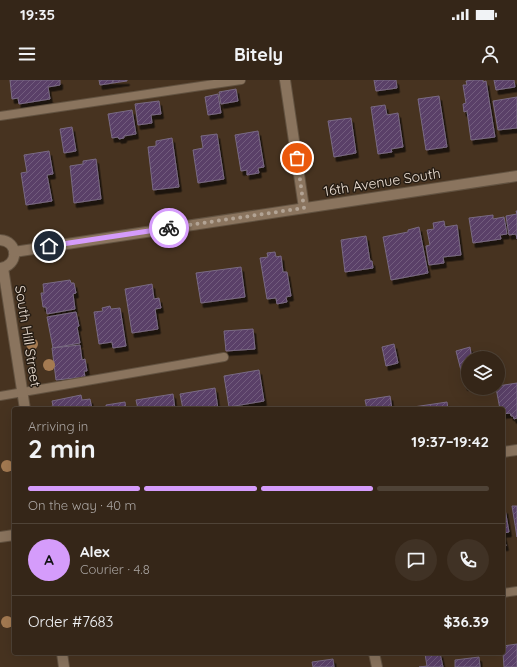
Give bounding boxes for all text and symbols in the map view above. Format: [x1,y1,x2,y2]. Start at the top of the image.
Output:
text: 19:35 [20,5,55,24]
icon: menu [16,43,38,65]
text: Bitely [234,43,283,66]
icon: person [479,43,501,65]
pin [280,141,314,175]
icon: bag [286,147,308,169]
street label: 16th Avenue South [322,164,442,200]
courier [149,208,189,248]
icon: bike [158,217,180,239]
pin [32,229,66,263]
icon: home [38,235,60,257]
street label: South Hill Street [11,284,45,388]
map controls [461,351,505,395]
button: layers [461,351,505,395]
text: Arriving in [28,418,88,434]
text: 2 min [28,432,96,465]
text: 19:37–19:42 [411,432,489,451]
text: On the way · 40 m [28,497,136,513]
button: chat [395,539,437,581]
button: phone [447,539,489,581]
text: Alex [80,542,110,561]
text: A [44,550,54,569]
text: Courier · 4.8 [80,561,150,577]
text: Order #7683 [28,612,113,631]
text: $36.39 [443,612,489,631]

